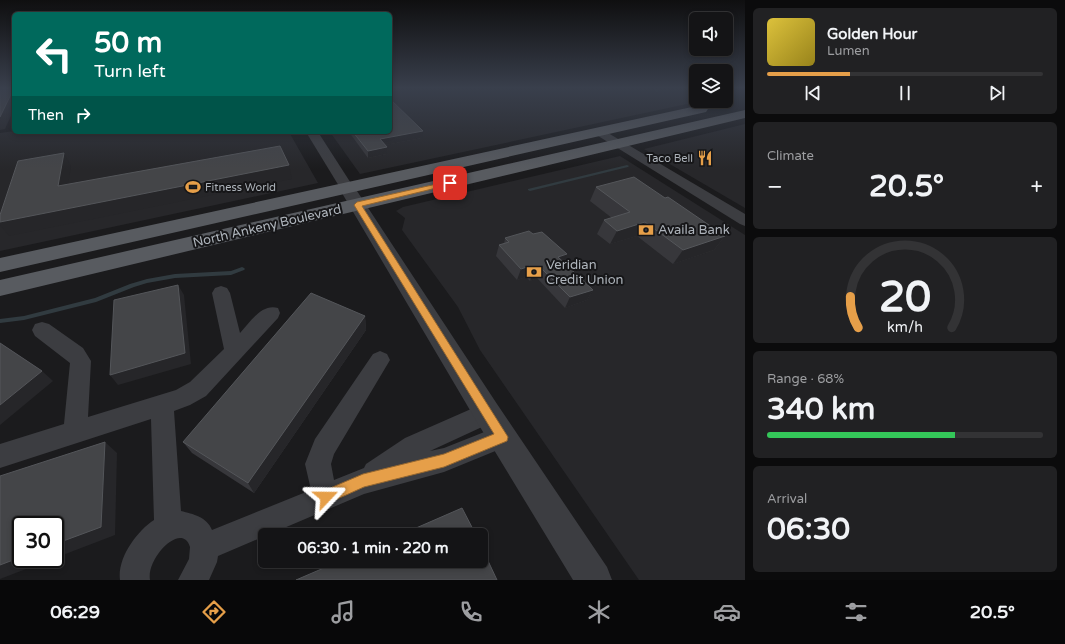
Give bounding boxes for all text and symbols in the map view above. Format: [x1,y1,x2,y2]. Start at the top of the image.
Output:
map controls [689,12,733,108]
button: sound [689,12,733,56]
text: Golden Hour [827,25,917,43]
text: 50 m [94,26,162,60]
icon: left [28,28,80,80]
text: Lumen [827,43,870,59]
text: Turn left [94,60,166,82]
button: layers [689,64,733,108]
icon: previous [802,82,824,104]
icon: pause [894,82,916,104]
icon: next [986,82,1008,104]
icon: right [72,104,94,126]
text: Then [28,106,64,124]
text: Climate [767,148,814,164]
restaurant icon: Taco Bell [696,149,714,167]
place label: Taco Bell [646,152,693,165]
pin [433,166,467,200]
text: 20.5° [869,168,944,205]
icon: arrive [439,172,461,194]
text: − [767,174,783,200]
text: + [1031,174,1043,200]
sports icon: Fitness World [184,178,202,196]
place label: Fitness World [205,181,276,194]
street label: North Ankeny Boulevard [191,201,343,251]
bank icon: Availa Bank [637,221,655,239]
place label: Availa Bank [658,222,730,238]
place label: Veridian Credit Union [546,257,623,288]
bank icon: Veridian Credit Union [525,263,543,281]
text: 20 [879,273,931,323]
text: km/h [887,319,923,336]
text: Range · 68% [767,371,844,387]
text: 340 km [767,391,875,428]
position arrow [305,476,347,518]
text: Arrival [767,491,807,507]
text: 06:30 [767,511,850,548]
speed limit sign: 30 [12,516,64,568]
text: 06:30 · 1 min · 220 m [298,539,448,557]
icon: directions [200,598,228,626]
icon: music [329,598,357,626]
icon: phone [457,598,485,626]
icon: climate [585,598,613,626]
icon: car [713,598,741,626]
icon: filters [842,598,870,626]
text: 06:29 [50,601,100,623]
text: 20.5° [970,601,1015,623]

